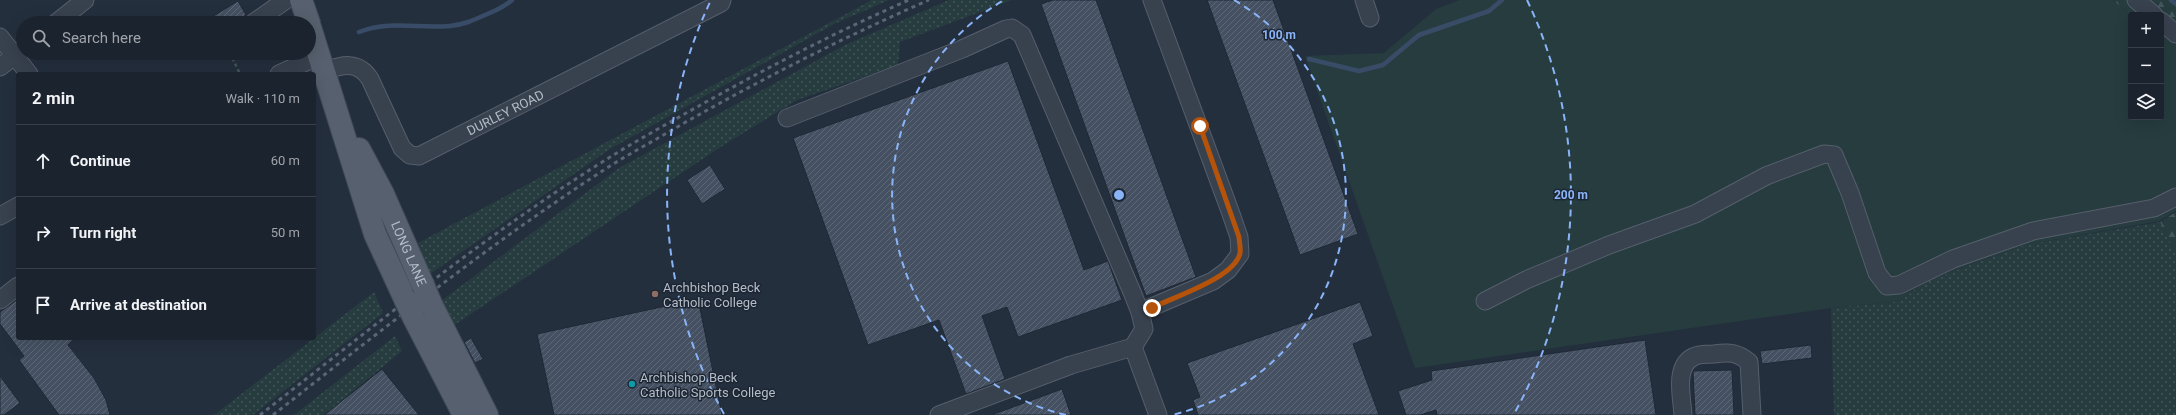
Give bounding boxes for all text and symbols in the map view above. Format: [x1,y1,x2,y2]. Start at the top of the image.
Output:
map controls [2128,12,2164,120]
button: + [2128,12,2164,48]
search box [16,16,316,60]
icon: search [30,27,52,49]
text: 100 m [1262,28,1296,42]
text: Search here [62,29,141,47]
button: − [2128,48,2164,84]
button: layers [2128,84,2164,120]
street label: DURLEY ROAD [464,87,546,138]
text: 2 min [32,88,75,108]
text: Walk · 110 m [225,91,300,106]
route start [1191,117,1209,135]
icon: ahead [32,150,54,172]
text: Continue [70,152,131,170]
text: 60 m [271,153,300,168]
centre of rings [1112,188,1126,202]
text: 200 m [1554,188,1588,202]
street label: LONG LANE [388,219,430,288]
icon: right [32,222,54,244]
text: Turn right [70,224,136,242]
text: 50 m [271,225,300,240]
place label: Archbishop Beck Catholic College [663,280,761,310]
marker: Archbishop Beck Catholic College [650,289,660,299]
icon: arrive [32,294,54,316]
text: Arrive at destination [70,296,207,314]
route end [1143,299,1161,317]
place label: Archbishop Beck Catholic Sports College [640,370,775,400]
marker: Archbishop Beck Catholic Sports College [627,379,637,389]

